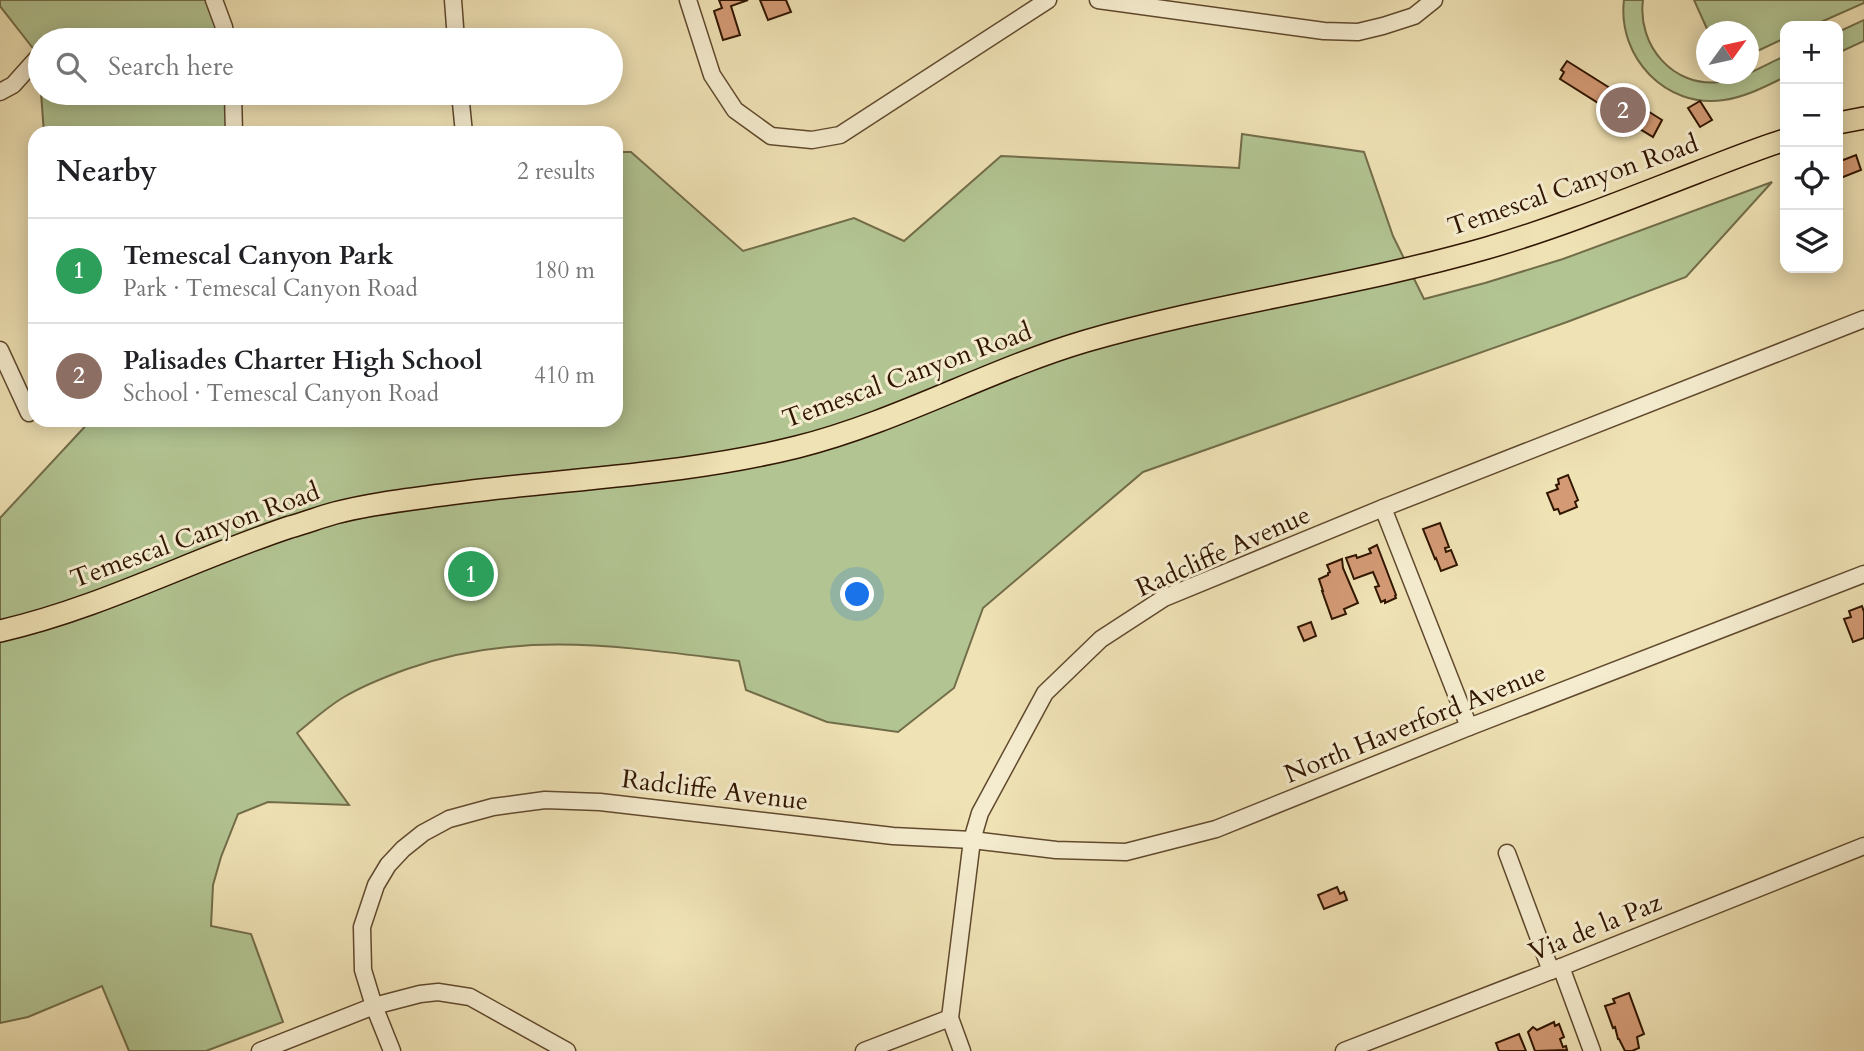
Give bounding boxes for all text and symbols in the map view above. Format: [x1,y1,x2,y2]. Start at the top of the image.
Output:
north arrow [1696,21,1759,84]
map controls [1780,21,1843,273]
button: + [1780,21,1843,84]
search box [28,28,623,105]
icon: search [52,48,90,86]
text: Search here [108,49,234,84]
pin: 2 [1600,84,1646,136]
button: − [1780,84,1843,147]
street label: Temescal Canyon Road [1443,126,1703,244]
button: locate [1780,147,1843,210]
text: Nearby [56,151,157,192]
text: 2 results [517,156,595,187]
button: layers [1780,210,1843,273]
text: Temescal Canyon Park [123,238,393,273]
text: 1 [73,255,85,286]
text: 180 m [534,255,595,286]
text: Park · Temescal Canyon Road [123,273,418,304]
street label: Temescal Canyon Road [778,314,1037,436]
text: Palisades Charter High School [123,343,482,378]
text: 2 [73,360,85,391]
text: 410 m [534,360,595,391]
text: School · Temescal Canyon Road [123,378,439,409]
street label: Temescal Canyon Road [66,474,325,596]
street label: Radcliffe Avenue [1130,497,1316,605]
pin: 1 [448,548,494,600]
your location [840,577,874,611]
street label: North Haverford Avenue [1279,654,1551,792]
street label: Radcliffe Avenue [620,761,810,819]
street label: Via de la Paz [1523,884,1667,970]

